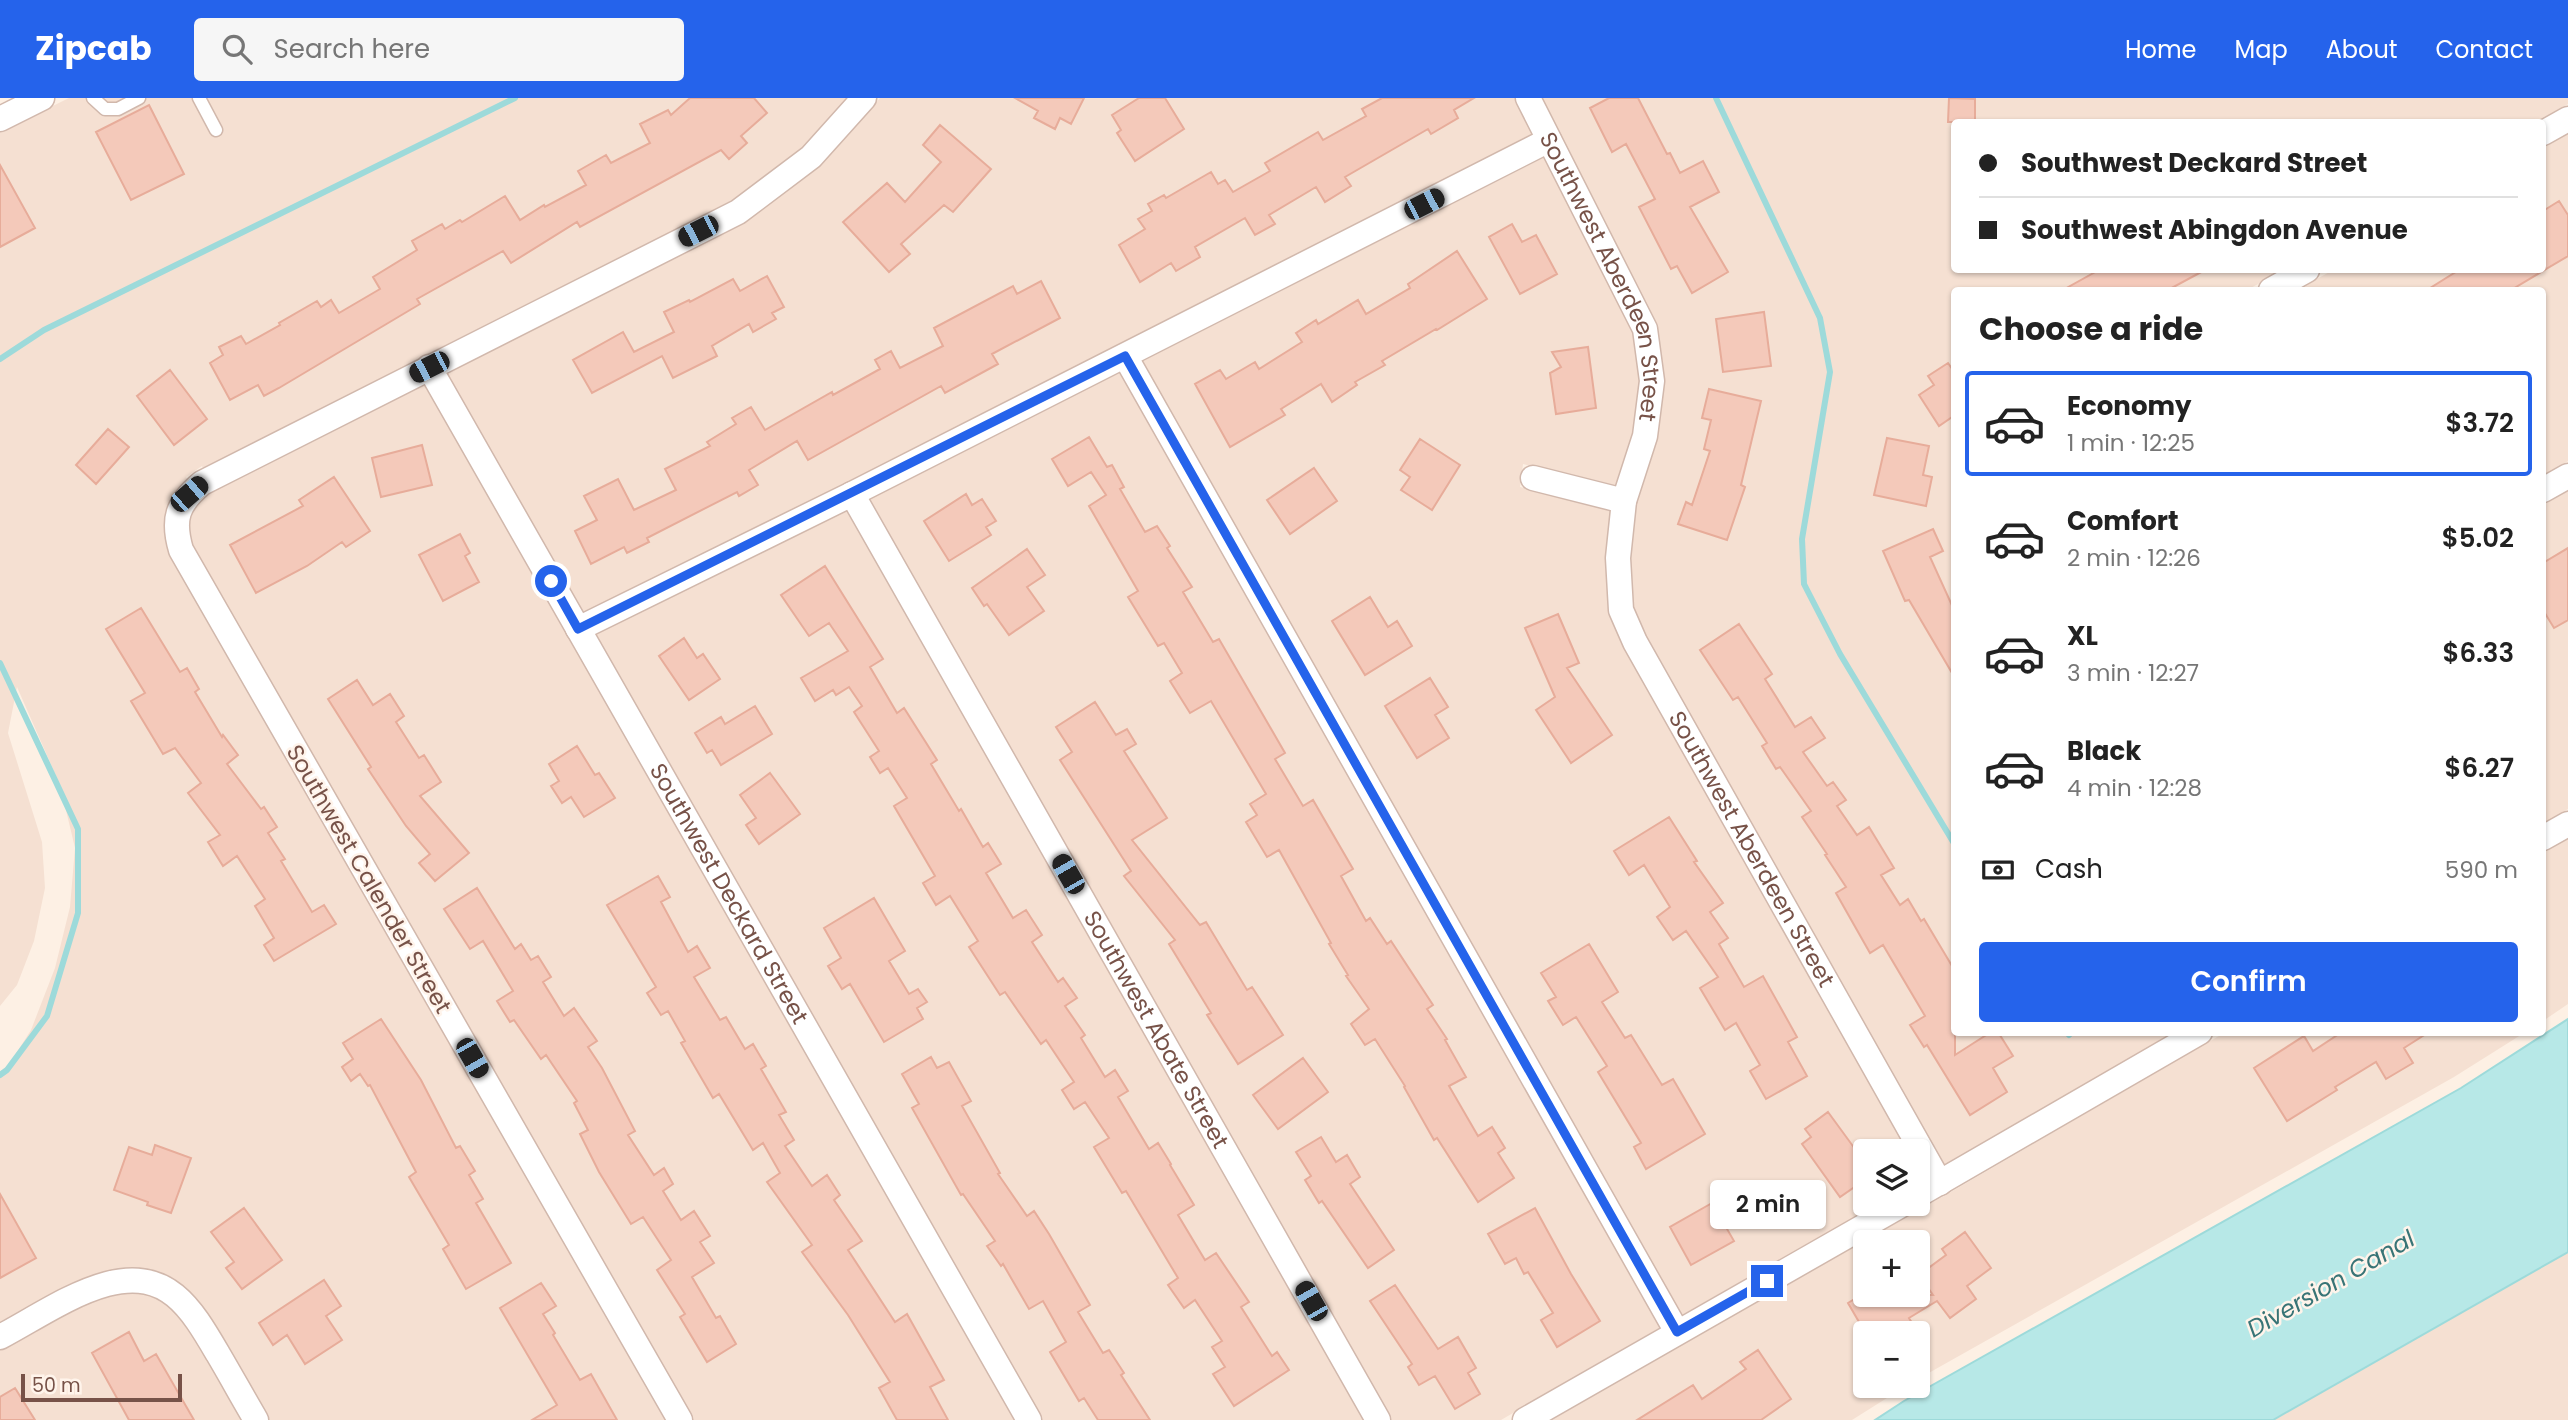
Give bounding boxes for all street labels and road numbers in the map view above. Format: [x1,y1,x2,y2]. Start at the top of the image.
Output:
street label: Southwest Aberdeen Street [1532,126,1668,423]
street label: Southwest Aberdeen Street [1661,705,1842,993]
street label: Southwest Calender Street [279,739,459,1019]
street label: Southwest Deckard Street [642,757,816,1030]
street label: Southwest Abate Street [1076,905,1236,1154]

